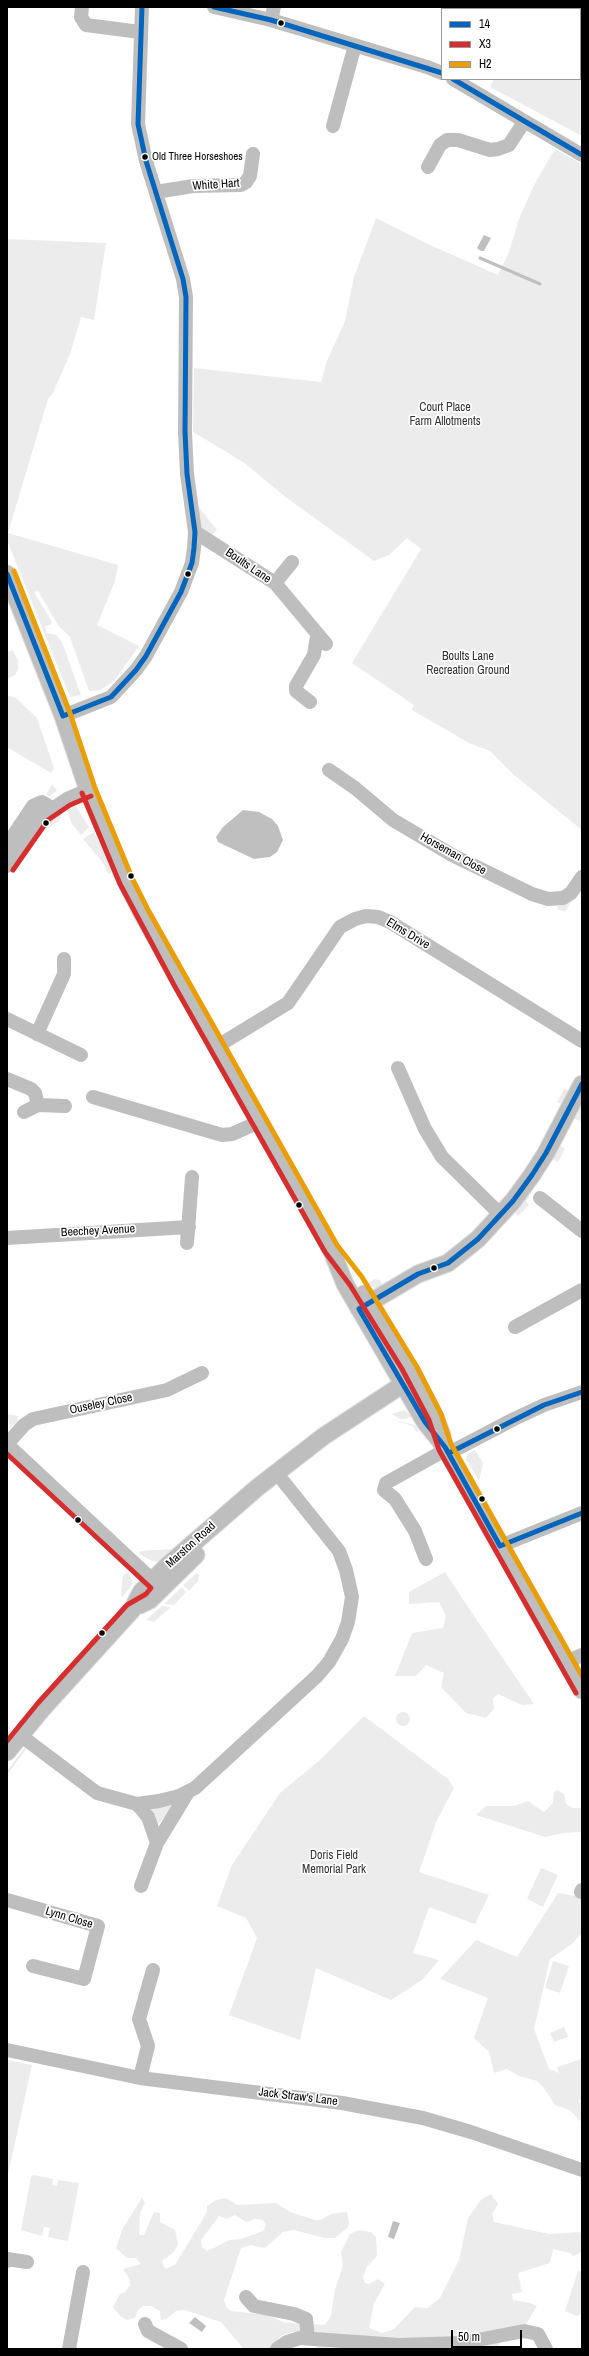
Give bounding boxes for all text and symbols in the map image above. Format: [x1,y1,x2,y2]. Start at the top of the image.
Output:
legend [441,8,581,80]
text: 14 [479,16,490,32]
unlabelled marker [276,18,286,28]
text: X3 [479,36,491,52]
text: H2 [479,56,492,72]
place label: Old Three Horseshoes [152,150,243,164]
marker: Old Three Horseshoes [140,152,150,162]
street label: White Hart [192,176,240,194]
park label: Court Place Farm Allotments [409,401,481,429]
street label: Boults Lane [222,545,274,587]
unlabelled marker [183,569,193,579]
park label: Boults Lane Recreation Ground [426,650,510,678]
unlabelled marker [41,818,51,828]
street label: Horseman Close [417,830,489,878]
unlabelled marker [126,871,136,881]
street label: Elms Drive [384,915,432,953]
unlabelled marker [294,1200,304,1210]
street label: Beechey Avenue [61,1222,135,1240]
unlabelled marker [429,1263,439,1273]
street label: Ouseley Close [68,1390,134,1418]
unlabelled marker [492,1424,502,1434]
unlabelled marker [477,1494,487,1504]
unlabelled marker [73,1515,83,1525]
street label: Marston Road [163,1519,219,1571]
unlabelled marker [97,1628,107,1638]
park label: Doris Field Memorial Park [302,1849,366,1877]
street label: Lynn Close [44,1904,94,1932]
street label: Jack Straw's Lane [258,2085,338,2109]
scale bar [453,2322,524,2348]
text: 50 m [458,2329,480,2345]

